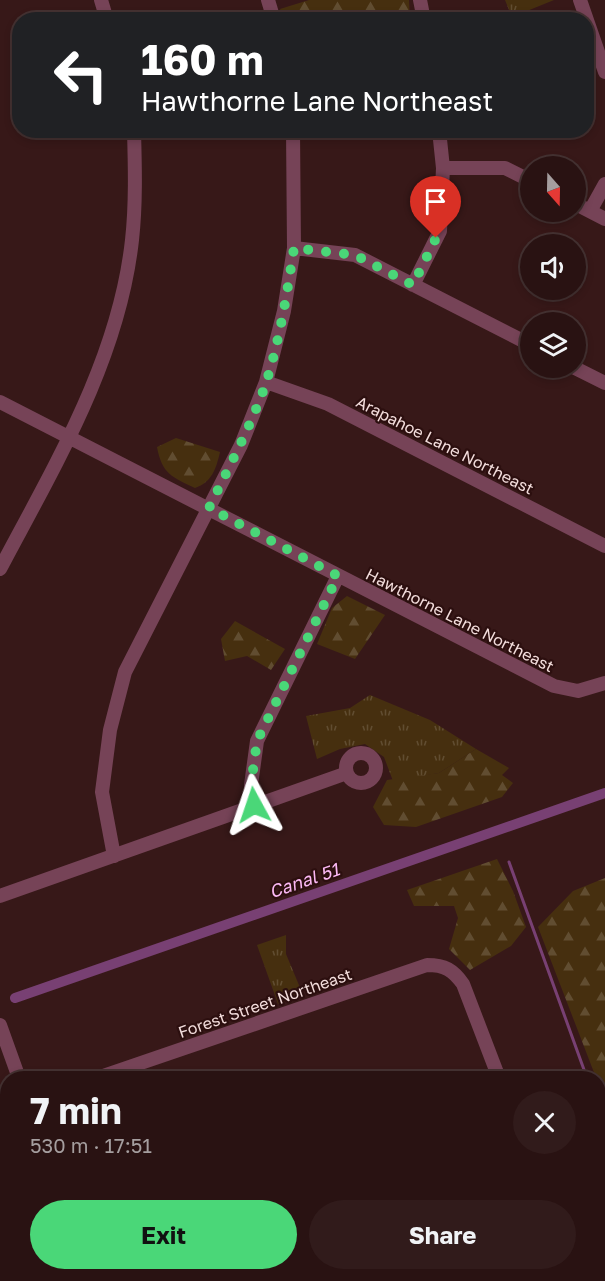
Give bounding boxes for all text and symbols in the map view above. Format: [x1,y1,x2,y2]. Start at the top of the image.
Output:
text: 160 m [141,34,264,84]
icon: left [42,36,120,114]
text: Hawthorne Lane Northeast [141,85,493,117]
north arrow [520,156,586,222]
map controls [520,156,586,378]
pin [410,176,461,238]
icon: arrive [419,185,452,218]
button: sound [520,234,586,300]
button: layers [520,312,586,378]
street label: Arapahoe Lane Northeast [353,391,537,499]
street label: Hawthorne Lane Northeast [362,564,558,676]
position arrow [222,773,286,837]
water label: Canal 51 [266,858,342,902]
street label: Forest Street Northeast [176,964,354,1042]
text: 7 min [30,1089,122,1132]
button: close [513,1091,576,1154]
text: 530 m · 17:51 [30,1133,152,1157]
button: Exit [30,1200,297,1269]
button: Share [309,1200,576,1269]

